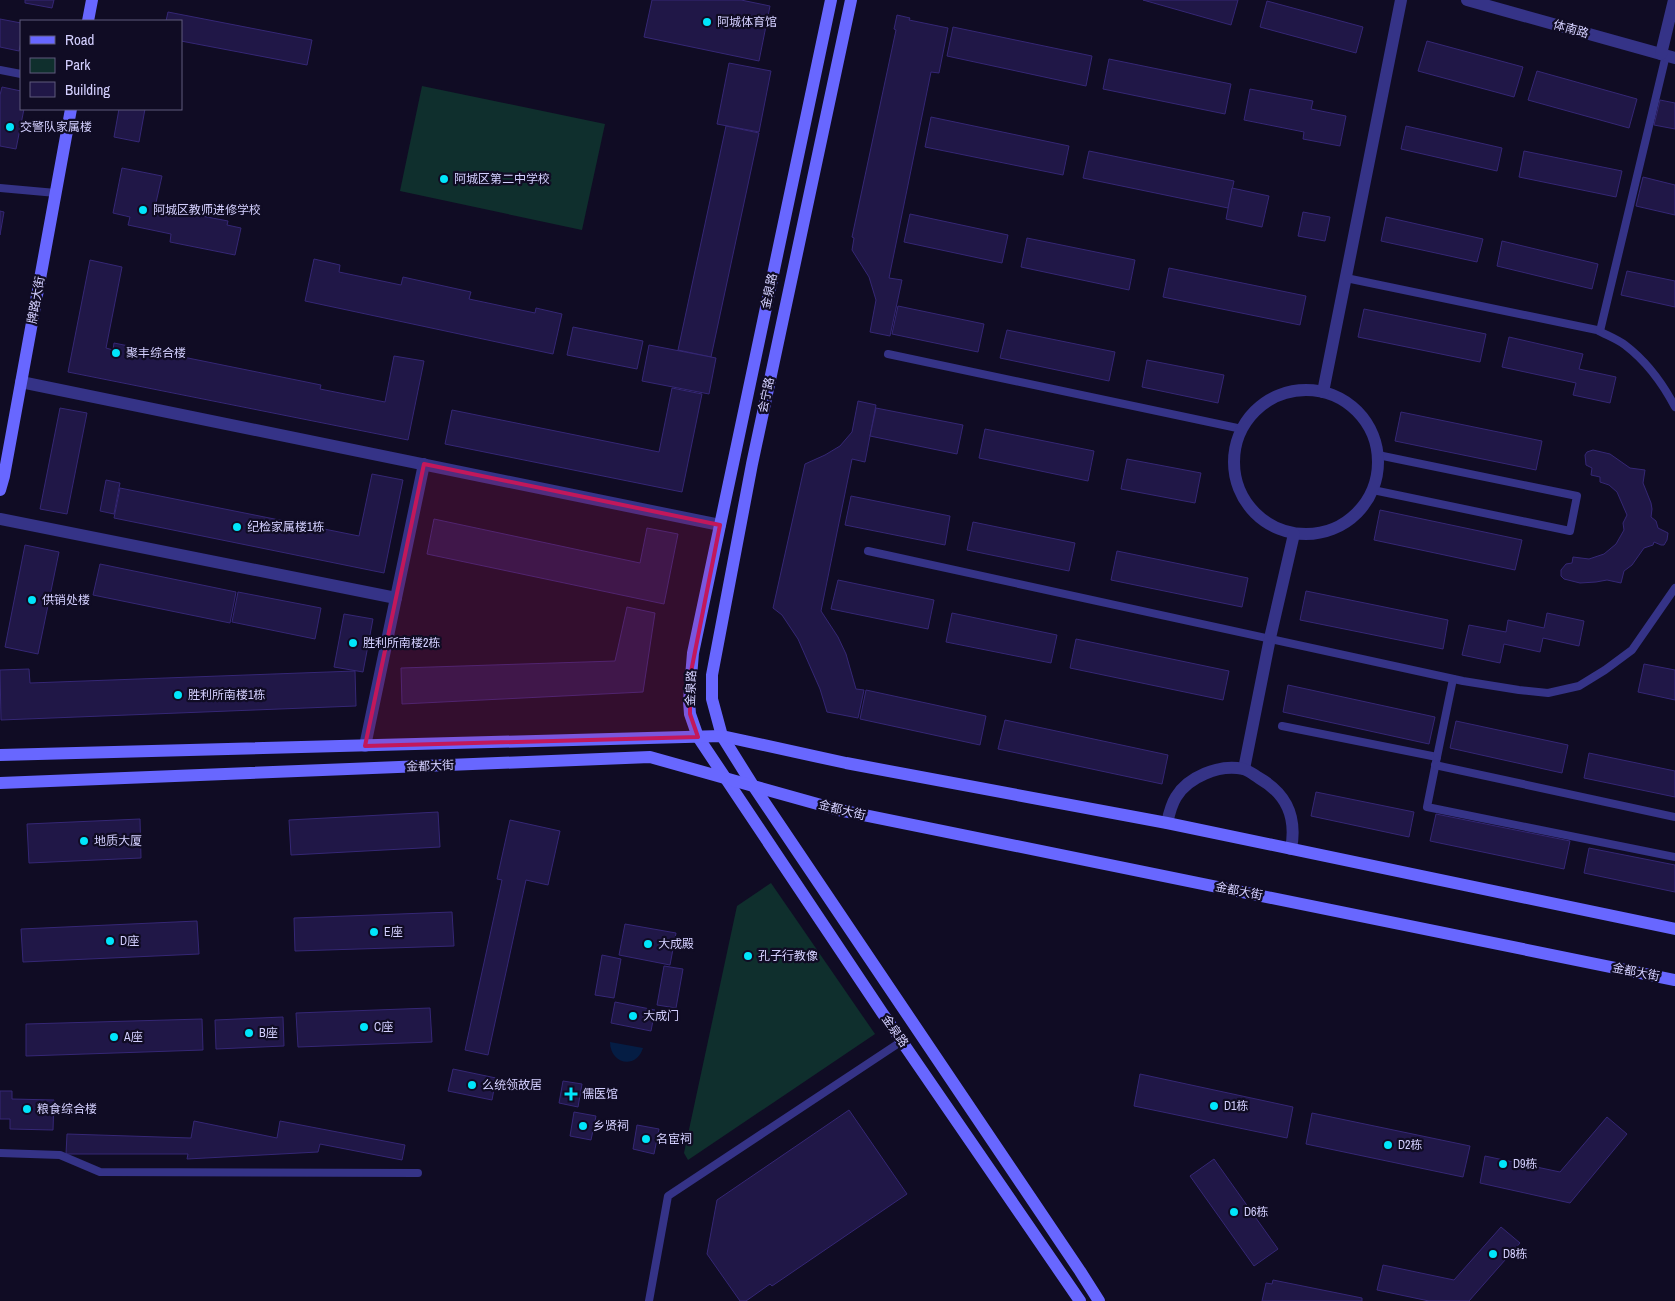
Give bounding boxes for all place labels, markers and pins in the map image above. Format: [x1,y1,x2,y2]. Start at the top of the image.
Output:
place label: 阿城体育馆 [717,14,777,30]
marker: 阿城体育馆 [701,16,713,28]
place label: 交警队家属楼 [20,119,92,135]
marker: 交警队家属楼 [4,121,16,133]
place label: 阿城区第二中学校 [454,171,550,187]
marker: 阿城区第二中学校 [438,173,450,185]
place label: 阿城区教师进修学校 [153,202,261,218]
marker: 阿城区教师进修学校 [137,204,149,216]
place label: 聚丰综合楼 [126,345,186,361]
marker: 聚丰综合楼 [110,347,122,359]
place label: 纪检家属楼1栋 [247,519,324,535]
marker: 纪检家属楼1栋 [231,521,243,533]
place label: 供销处楼 [42,592,90,608]
marker: 供销处楼 [26,594,38,606]
place label: 胜利所南楼2栋 [363,635,440,651]
marker: 胜利所南楼2栋 [347,637,359,649]
place label: 胜利所南楼1栋 [188,687,265,703]
marker: 胜利所南楼1栋 [172,689,184,701]
place label: 地质大厦 [94,833,142,849]
marker: 地质大厦 [78,835,90,847]
place label: E座 [384,924,403,940]
marker: E座 [368,926,380,938]
place label: D座 [120,933,139,949]
marker: D座 [104,935,116,947]
place label: 大成殿 [658,936,694,952]
marker: 大成殿 [642,938,654,950]
place label: 孔子行教像 [758,948,818,964]
marker: 孔子行教像 [742,950,754,962]
place label: 大成门 [643,1008,679,1024]
marker: 大成门 [627,1010,639,1022]
place label: C座 [374,1019,393,1035]
marker: C座 [358,1021,370,1033]
place label: B座 [259,1025,278,1041]
marker: B座 [243,1027,255,1039]
place label: A座 [123,1029,143,1045]
marker: A座 [108,1031,120,1043]
place label: 么统领故居 [482,1077,542,1093]
marker: 么统领故居 [466,1079,478,1091]
place label: 儒医馆 [582,1086,618,1102]
marker: 儒医馆 [564,1087,578,1101]
place label: D1栋 [1224,1098,1249,1114]
marker: D1栋 [1208,1100,1220,1112]
place label: 粮食综合楼 [37,1101,97,1117]
marker: 粮食综合楼 [21,1103,33,1115]
place label: 乡贤祠 [593,1118,629,1134]
marker: 乡贤祠 [577,1120,589,1132]
place label: 名宦祠 [656,1131,692,1147]
marker: 名宦祠 [640,1133,652,1145]
place label: D2栋 [1398,1137,1423,1153]
marker: D2栋 [1382,1139,1394,1151]
place label: D9栋 [1513,1156,1538,1172]
marker: D9栋 [1497,1158,1509,1170]
place label: D6栋 [1244,1204,1269,1220]
marker: D6栋 [1228,1206,1240,1218]
place label: D8栋 [1503,1246,1528,1262]
marker: D8栋 [1487,1248,1499,1260]

